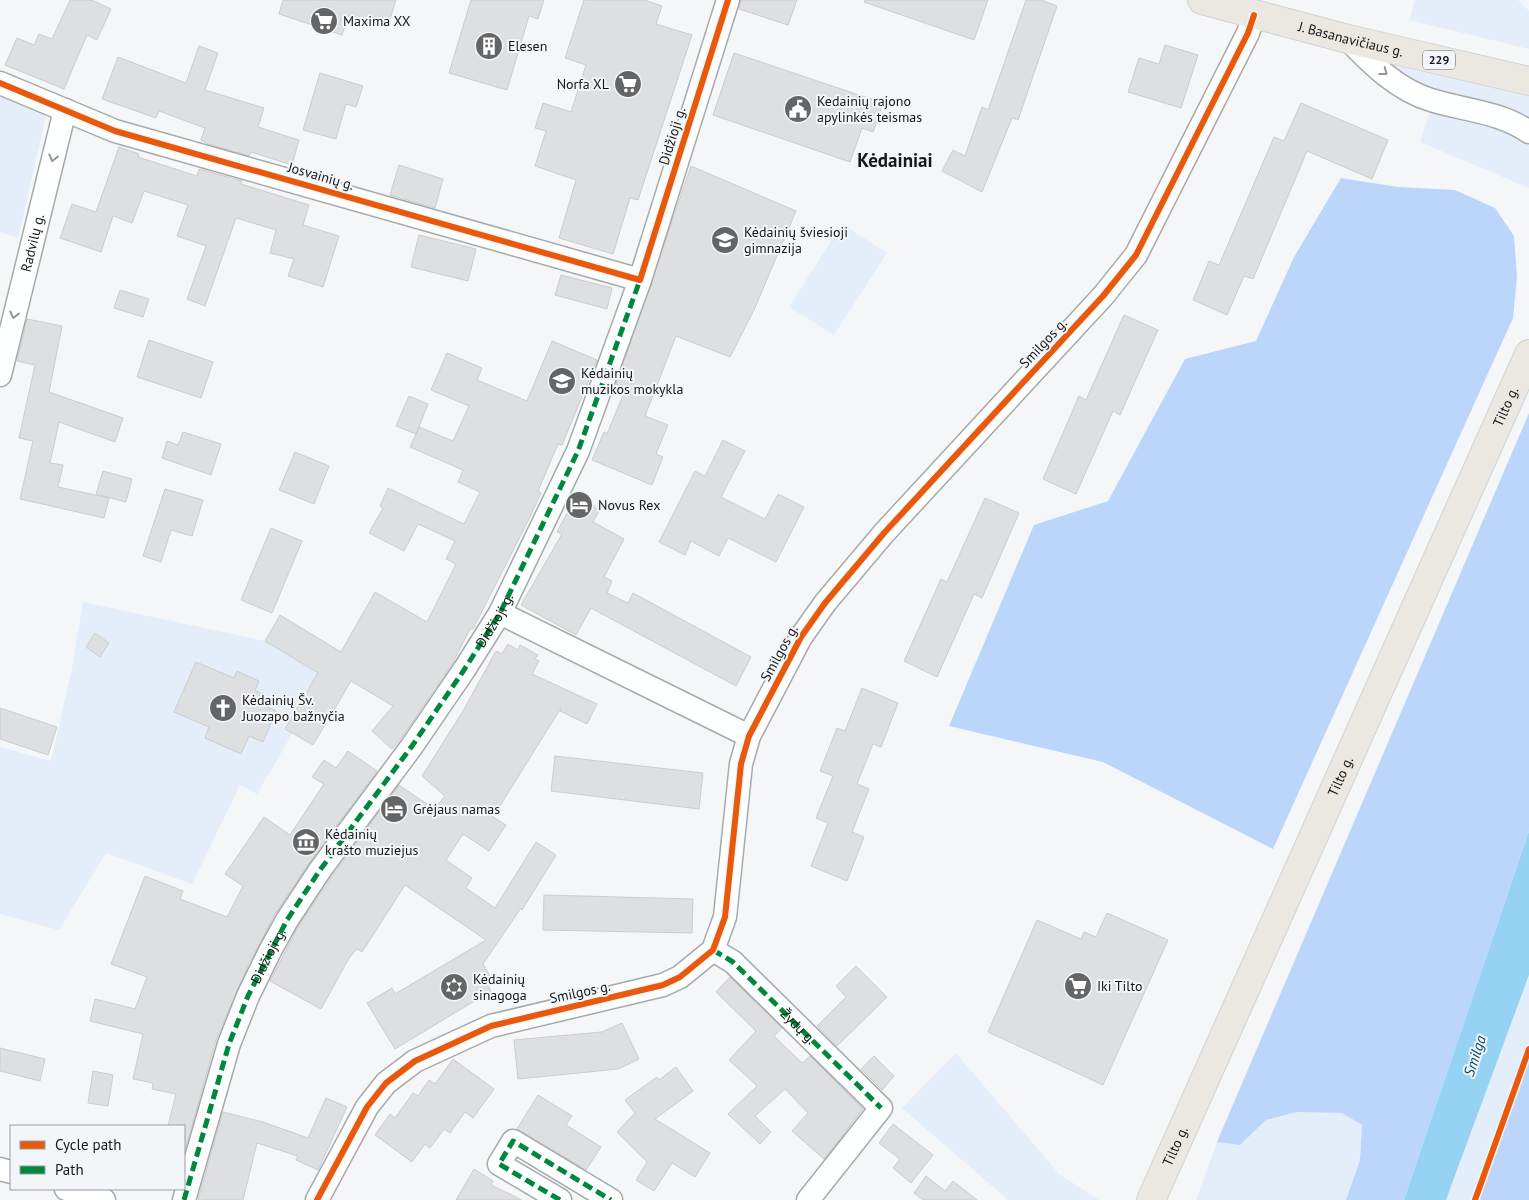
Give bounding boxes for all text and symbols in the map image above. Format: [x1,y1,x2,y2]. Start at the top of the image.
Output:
supermarket icon: Maxima XX [309,6,339,36]
place label: Maxima XX [343,12,411,30]
street label: J. Basanavičiaus g. [1295,17,1405,61]
building icon: Elesen [474,31,504,61]
place label: Elesen [508,37,547,55]
road number: 229 [1423,50,1455,70]
one-way arrow [1378,67,1387,76]
supermarket icon: Norfa XL [613,69,643,99]
place label: Norfa XL [557,75,609,93]
place label: Kedainių rajono apylinkės teismas [817,92,922,126]
public building icon: Kedainių rajono apylinkės teismas [783,94,813,124]
street label: Didžioji g. [655,105,689,167]
district label: Kėdainiai [857,148,933,172]
one-way arrow [49,153,59,161]
street label: Josvainių g. [285,158,356,194]
street label: Radvilų g. [17,212,48,274]
place label: Kėdainių šviesioji gimnazija [744,223,848,257]
school or university icon: Kėdainių šviesioji gimnazija [710,225,740,255]
one-way arrow [10,311,20,319]
street label: Smilgos g. [1015,314,1071,372]
place label: Kėdainių muzikos mokykla [581,364,683,398]
school or university icon: Kėdainių muzikos mokykla [547,366,577,396]
street label: Tilto g. [1489,384,1522,429]
hotel icon: Novus Rex [564,490,594,520]
place label: Novus Rex [598,496,660,514]
street label: Didžioji g. [471,590,517,651]
street label: Smilgos g. [756,622,802,684]
place label: Kėdainių Šv. Juozapo bažnyčia [241,691,345,725]
church icon: Kėdainių Šv. Juozapo bažnyčia [208,693,238,723]
street label: Tilto g. [1323,754,1357,799]
hotel icon: Grėjaus namas [379,794,409,824]
place label: Grėjaus namas [413,800,500,818]
place label: Kėdainių krašto muziejus [325,825,418,859]
museum icon: Kėdainių krašto muziejus [291,827,321,857]
street label: Didžioji g. [247,925,290,986]
place label: Kėdainių sinagoga [473,970,527,1004]
supermarket icon: Iki Tilto [1063,971,1093,1001]
synagogue icon: Kėdainių sinagoga [439,972,469,1002]
street label: Smilgos g. [548,977,612,1007]
place label: Iki Tilto [1097,977,1143,995]
street label: Žydų g. [777,1005,820,1048]
water label: Smilga [1459,1032,1490,1079]
street label: Tilto g. [1158,1123,1192,1169]
legend [10,1125,185,1190]
text: Cycle path [55,1135,121,1154]
text: Path [55,1160,84,1179]

